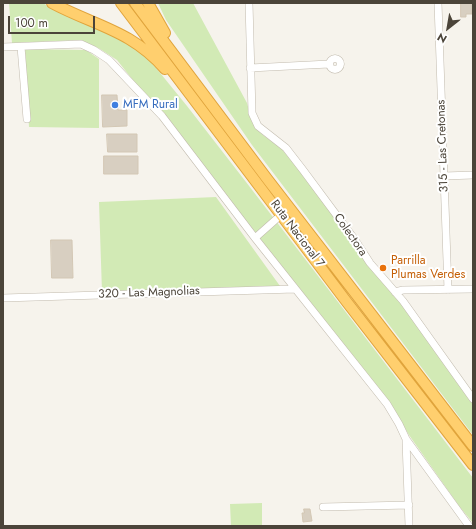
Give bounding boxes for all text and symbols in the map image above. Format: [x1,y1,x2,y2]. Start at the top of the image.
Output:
scale bar [10,8,97,34]
north arrow [428,8,468,48]
text: 100 m [15,14,48,32]
text: N [434,29,450,47]
place label: MFM Rural [123,98,178,112]
street label: 315 - Las Cretonas [434,99,452,193]
marker: MFM Rural [110,100,120,110]
street label: Ruta Nacional 7 [267,198,327,270]
street label: Colectora [330,211,370,259]
place label: Parrilla Plumas Verdes [391,254,465,282]
marker: Parrilla Plumas Verdes [378,263,388,273]
street label: 320 - Las Magnolias [98,284,200,302]

